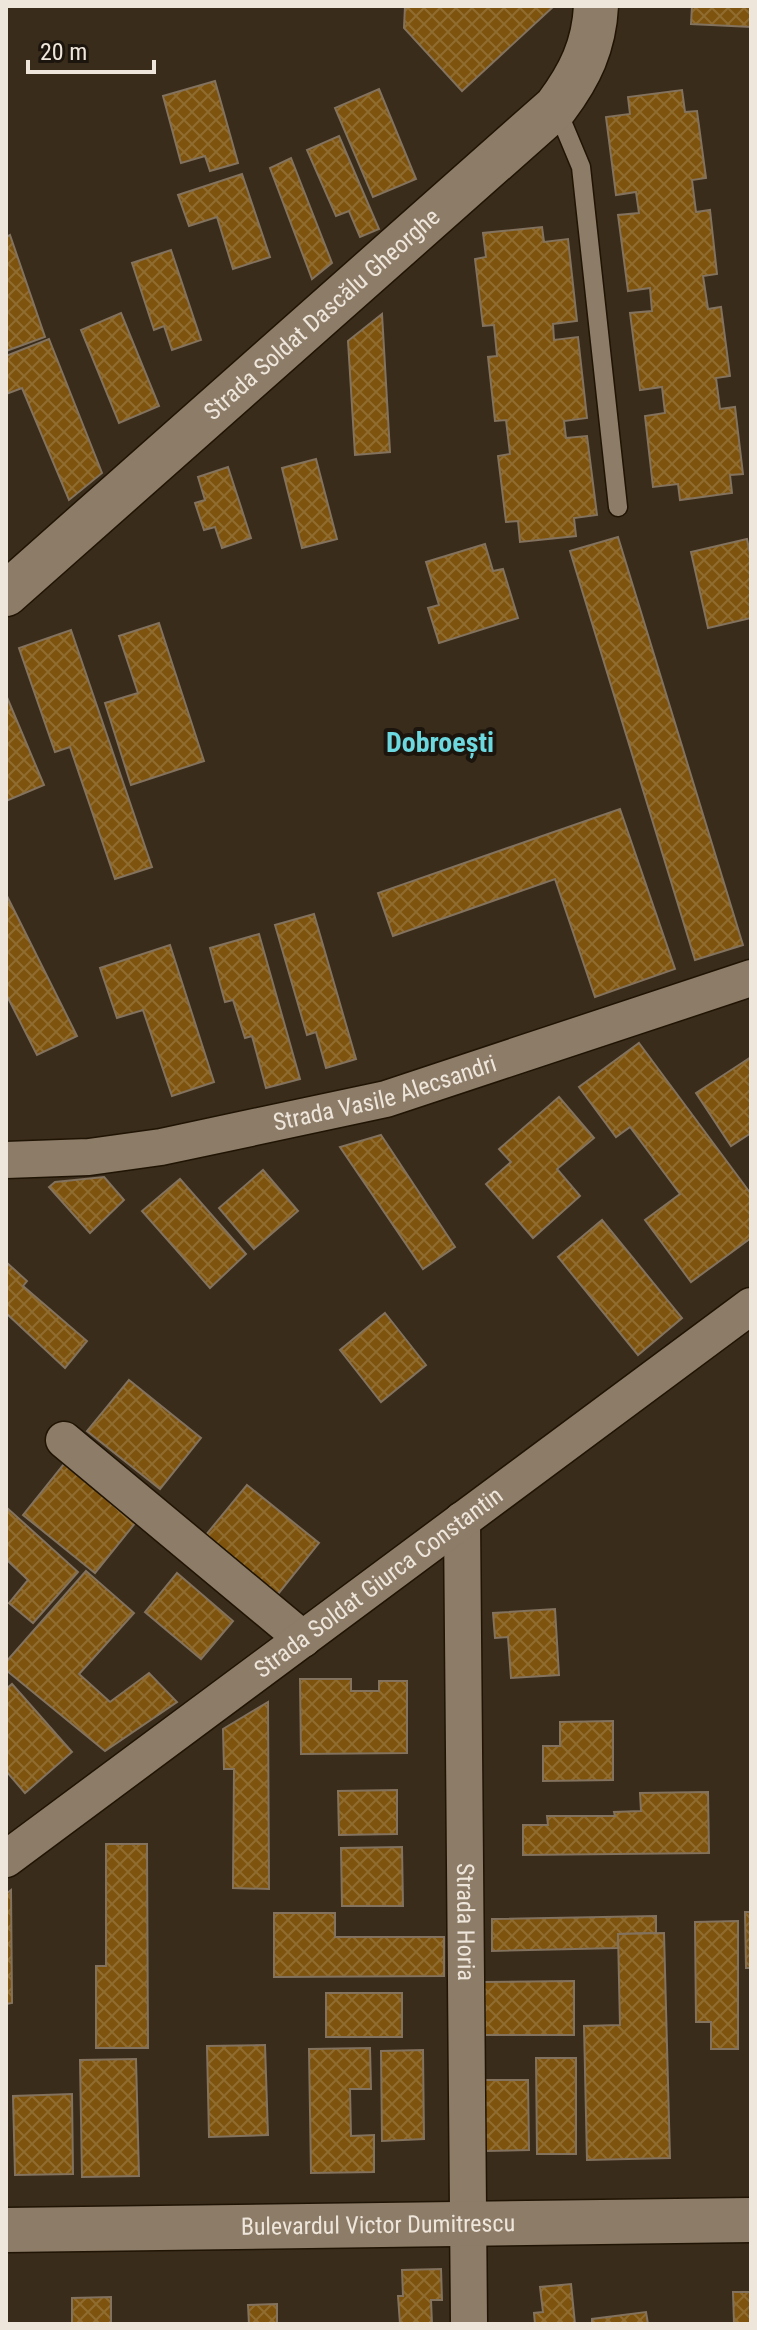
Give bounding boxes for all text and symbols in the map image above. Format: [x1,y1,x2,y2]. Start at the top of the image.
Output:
scale bar [28,24,154,74]
text: 20 m [40,38,87,66]
street label: Strada Soldat Dascălu Gheorghe [198,203,445,426]
district label: Dobroești [386,726,494,759]
street label: Strada Vasile Alecsandri [271,1049,500,1137]
street label: Strada Soldat Giurca Constantin [249,1481,508,1684]
street label: Strada Horia [451,1863,480,1981]
street label: Bulevardul Victor Dumitrescu [241,2209,515,2241]

